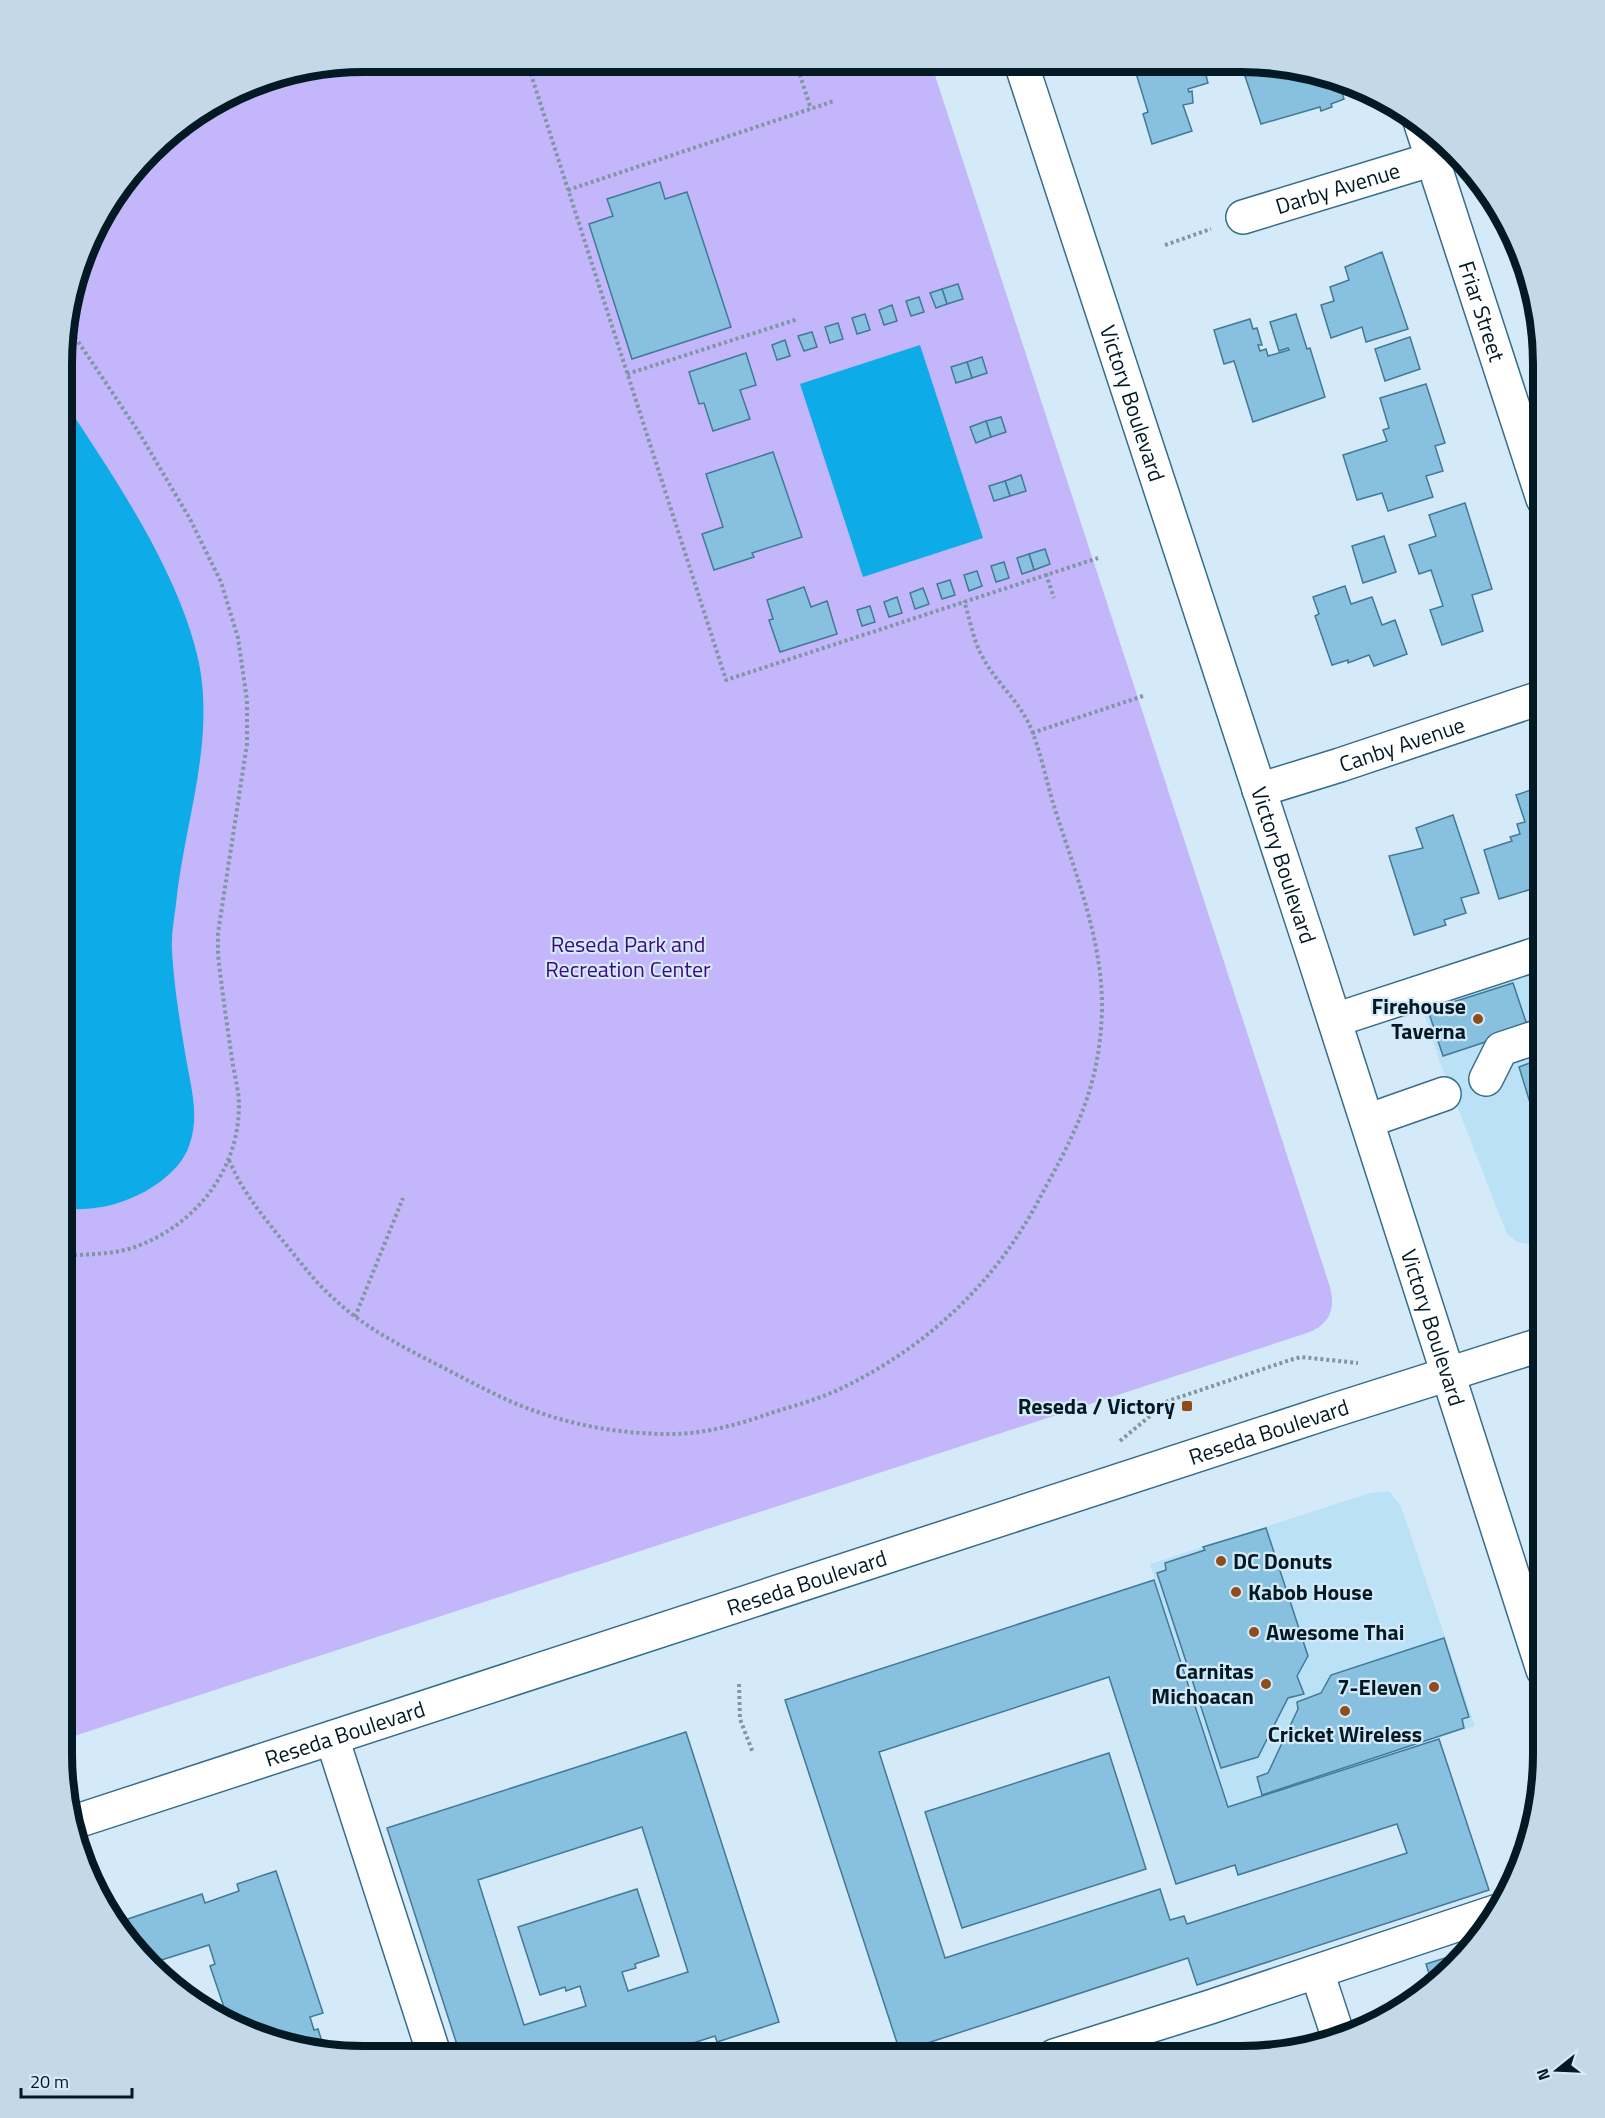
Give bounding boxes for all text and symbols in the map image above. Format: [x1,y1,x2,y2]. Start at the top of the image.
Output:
street label: Darby Avenue [1271,153,1404,223]
street label: Friar Street [1450,257,1514,366]
street label: Victory Boulevard [1091,320,1174,486]
street label: Canby Avenue [1335,707,1469,781]
street label: Victory Boulevard [1242,782,1325,948]
park label: Reseda Park and Recreation Center [545,927,711,986]
place label: Firehouse Taverna [1372,989,1466,1048]
marker: Firehouse Taverna [1471,1012,1485,1026]
street label: Victory Boulevard [1392,1245,1474,1410]
place label: Reseda / Victory [1018,1389,1175,1423]
street label: Reseda Boulevard [1184,1390,1353,1474]
marker: Reseda / Victory [1180,1399,1194,1413]
street label: Reseda Boulevard [722,1541,891,1625]
place label: DC Donuts [1233,1544,1332,1578]
marker: DC Donuts [1214,1554,1228,1568]
place label: Kabob House [1248,1575,1373,1609]
marker: Kabob House [1229,1585,1243,1599]
place label: Awesome Thai [1266,1615,1404,1649]
marker: Awesome Thai [1247,1625,1261,1639]
place label: Carnitas Michoacan [1151,1654,1254,1713]
place label: 7-Eleven [1337,1670,1422,1704]
marker: Carnitas Michoacan [1259,1677,1273,1691]
marker: 7-Eleven [1427,1680,1441,1694]
street label: Reseda Boulevard [260,1692,429,1776]
marker: Cricket Wireless [1338,1704,1352,1718]
place label: Cricket Wireless [1268,1717,1422,1751]
north arrow [1527,2040,1587,2100]
scale bar [21,2061,132,2099]
text: N [1530,2066,1556,2084]
text: 20 m [30,2068,69,2095]

